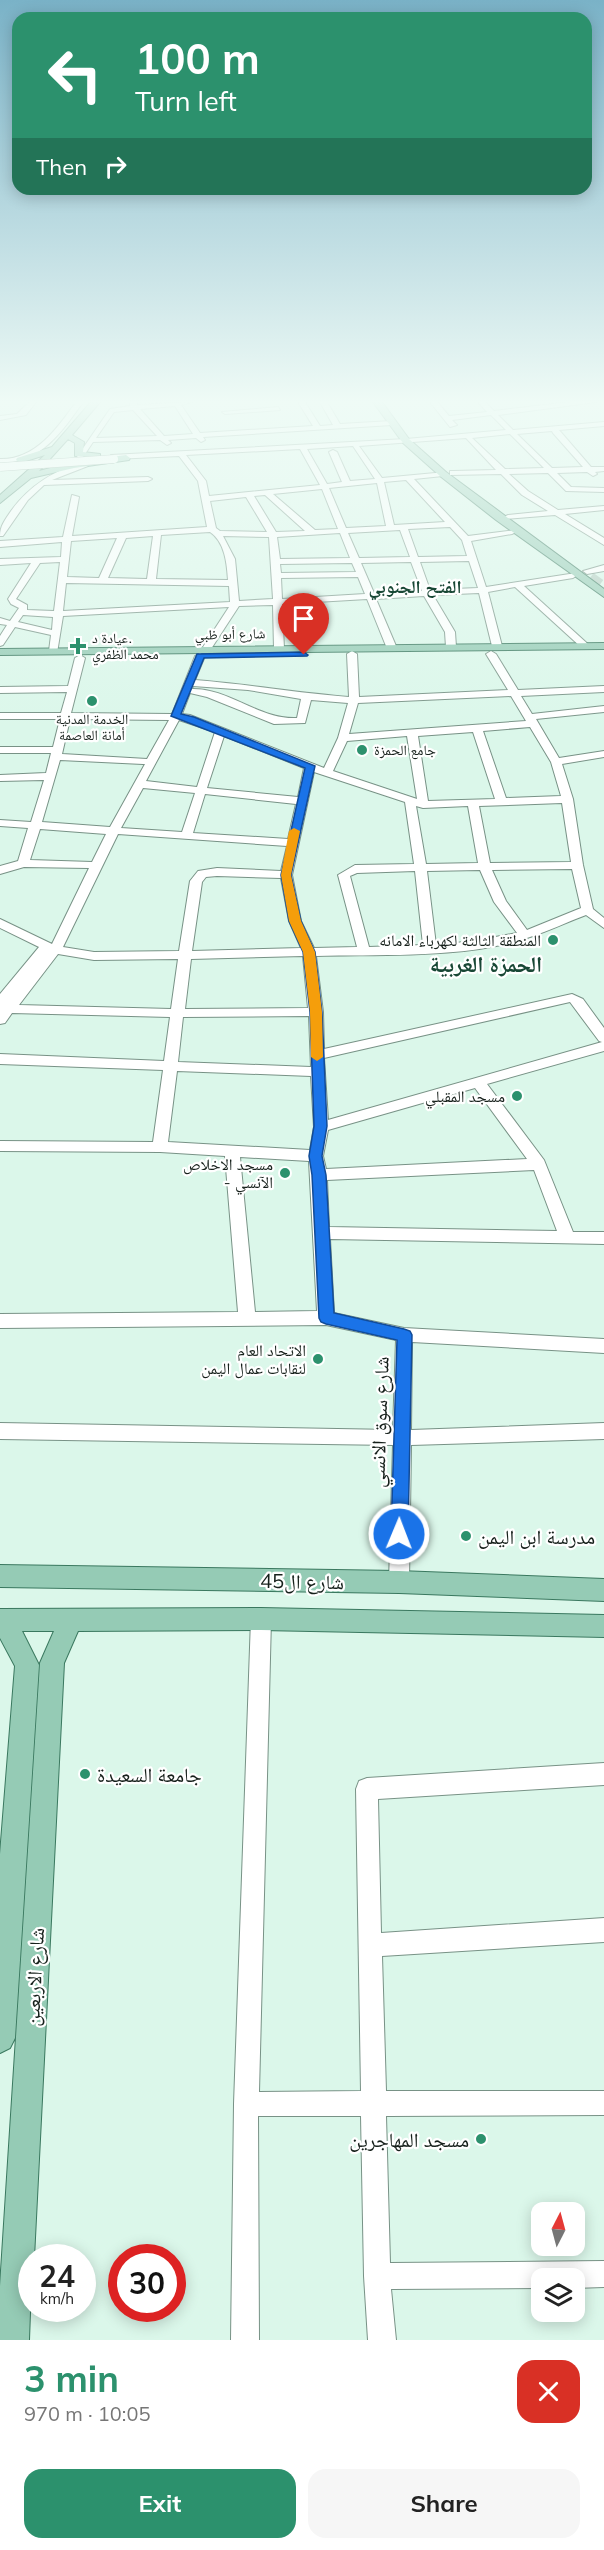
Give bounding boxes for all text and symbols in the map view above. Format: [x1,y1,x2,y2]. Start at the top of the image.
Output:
text: 100 m [135,32,260,85]
icon: left [36,36,114,114]
text: Turn left [135,84,237,118]
icon: right [99,150,132,183]
text: Then [36,153,87,181]
district label: الفتح الجنوبي [368,575,462,601]
pin [278,593,329,655]
icon: arrive [287,602,320,635]
street label: شارع أبو ظبي [195,624,266,646]
place label: عيادة د. محمد الظفري [92,629,159,666]
marker: عيادة د. محمد الظفري [69,637,87,655]
marker: الخدمة المدنية أمانة العاصمة [85,694,99,708]
place label: الخدمة المدنية أمانة العاصمة [56,710,128,744]
place label: جامع الحمزة [374,741,436,760]
marker: جامع الحمزة [355,743,369,757]
place label: المنطقة الثالثة لكهرباء الامانه [379,930,541,950]
marker: المنطقة الثالثة لكهرباء الامانه [546,933,560,947]
district label: الحمزة الغربية [430,950,542,978]
place label: مسجد المقبلي [425,1086,505,1109]
marker: مسجد المقبلي [510,1089,524,1103]
place label: مسجد الاخلاص - الآنسي [183,1154,273,1195]
marker: مسجد الاخلاص - الآنسي [278,1166,292,1180]
place label: الاتحاد العام لنقابات عمال اليمن [201,1340,306,1379]
marker: الاتحاد العام لنقابات عمال اليمن [311,1352,325,1366]
street label: شارع سوق الانسي [364,1356,398,1488]
position arrow [367,1502,431,1566]
place label: مدرسة ابن اليمن [478,1524,595,1549]
marker: مدرسة ابن اليمن [459,1529,473,1543]
street label: شارع ال45 [260,1568,344,1595]
place label: جامعة السعيدة [97,1762,202,1787]
marker: جامعة السعيدة [78,1767,92,1781]
street label: شارع الاربعين [19,1927,50,2027]
place label: مسجد المهاجرين [349,2127,469,2152]
marker: مسجد المهاجرين [474,2132,488,2146]
north arrow [531,2202,585,2256]
map controls [531,2202,585,2322]
speed limit sign: 30 [108,2244,186,2322]
text: 24 [39,2257,75,2295]
button: layers [531,2268,585,2322]
text: km/h [40,2289,74,2308]
text: 3 min [24,2356,119,2401]
button: close [517,2360,580,2423]
text: 970 m · 10:05 [24,2401,150,2426]
button: Exit [24,2469,296,2538]
button: Share [308,2469,580,2538]

